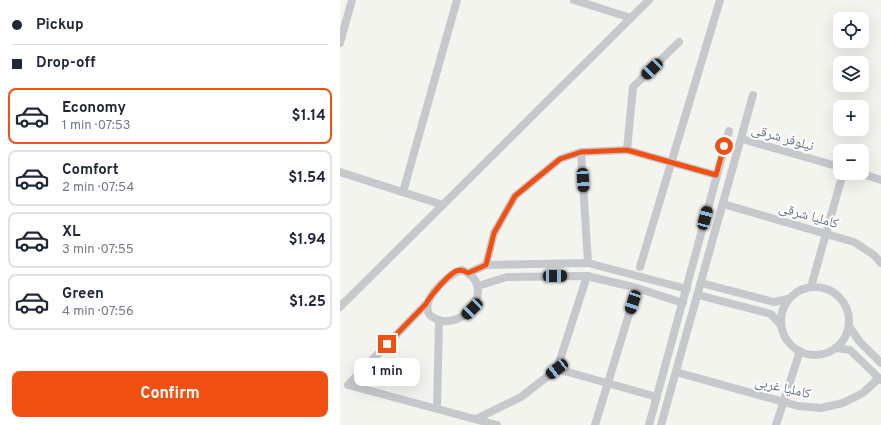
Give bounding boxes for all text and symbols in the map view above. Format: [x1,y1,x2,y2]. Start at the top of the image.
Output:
map controls [833,12,869,180]
button: locate [833,12,869,48]
text: Pickup [36,16,84,35]
text: Drop-off [36,54,96,73]
car [639,56,665,82]
button: layers [833,56,869,92]
icon: car [14,98,50,134]
text: Economy [62,99,126,118]
button: + [833,100,869,136]
text: $1.14 [292,107,326,126]
text: 1 min · 07:53 [62,118,131,134]
street label: نیلوفر شرقی [749,121,816,155]
route start [715,137,733,155]
button: − [833,144,869,180]
icon: car [14,160,50,196]
text: Comfort [62,161,119,180]
car [576,168,590,192]
text: $1.54 [288,169,326,188]
text: 2 min · 07:54 [62,180,134,196]
street label: کاملیا شرقی [777,200,841,233]
car [696,205,714,231]
icon: car [14,222,50,258]
text: XL [62,223,80,242]
text: $1.94 [288,231,326,250]
text: 3 min · 07:55 [62,242,134,258]
car [543,270,567,282]
icon: car [14,284,50,320]
text: Green [62,285,104,304]
car [624,289,642,315]
text: $1.25 [289,293,326,312]
car [459,296,485,322]
text: 4 min · 07:56 [62,304,134,320]
route end [378,335,396,353]
car [544,357,570,381]
callout: 1 min [354,358,420,386]
text: 1 min [371,364,403,380]
button: Confirm [12,371,328,417]
street label: کاملیا غربی [753,374,813,403]

